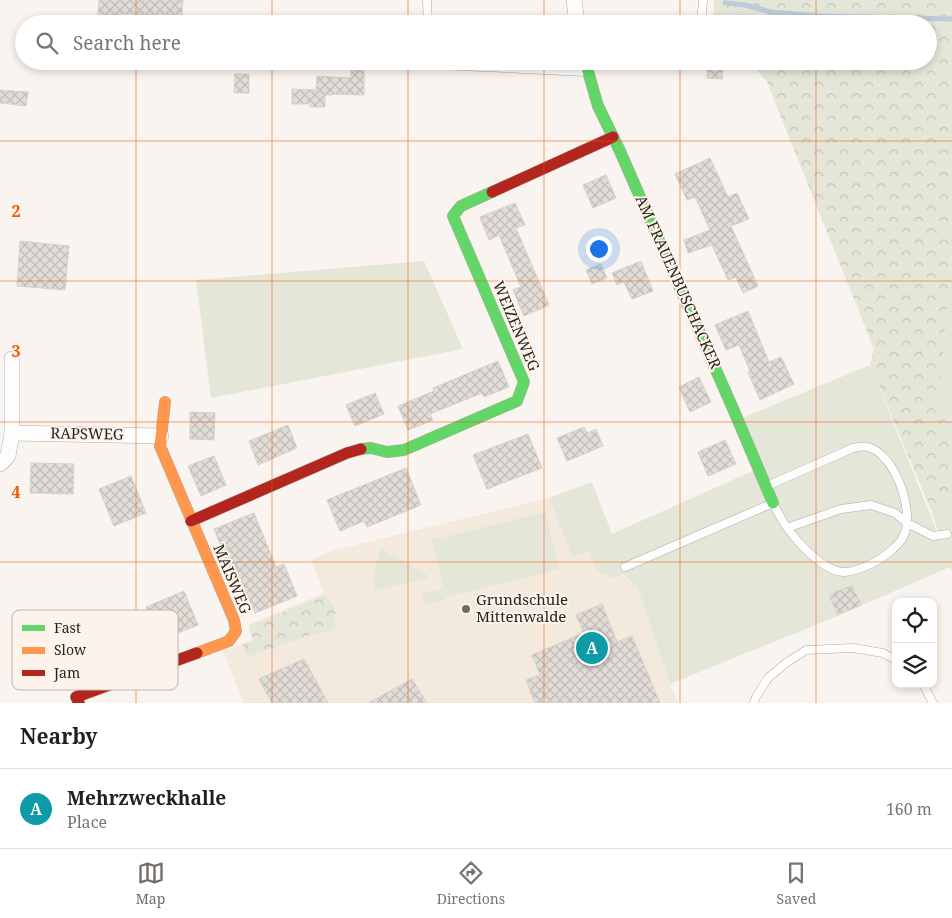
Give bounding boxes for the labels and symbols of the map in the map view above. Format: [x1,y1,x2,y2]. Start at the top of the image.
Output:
street label: AM FRAUENBUSCHACKER [632,192,726,372]
text: 2 [11,200,21,222]
your location [586,236,612,262]
street label: WEIZENWEG [489,278,545,374]
text: 3 [11,340,21,362]
street label: RAPSWEG [50,422,124,444]
text: 4 [11,481,21,503]
street label: MAISWEG [209,541,257,617]
place label: Grundschule Mittenwalde [476,589,568,626]
marker: Grundschule Mittenwalde [460,603,472,615]
legend [12,610,178,690]
text: Fast [54,618,81,637]
pin: A [576,629,608,667]
text: Slow [54,640,87,659]
text: Jam [53,663,80,682]

